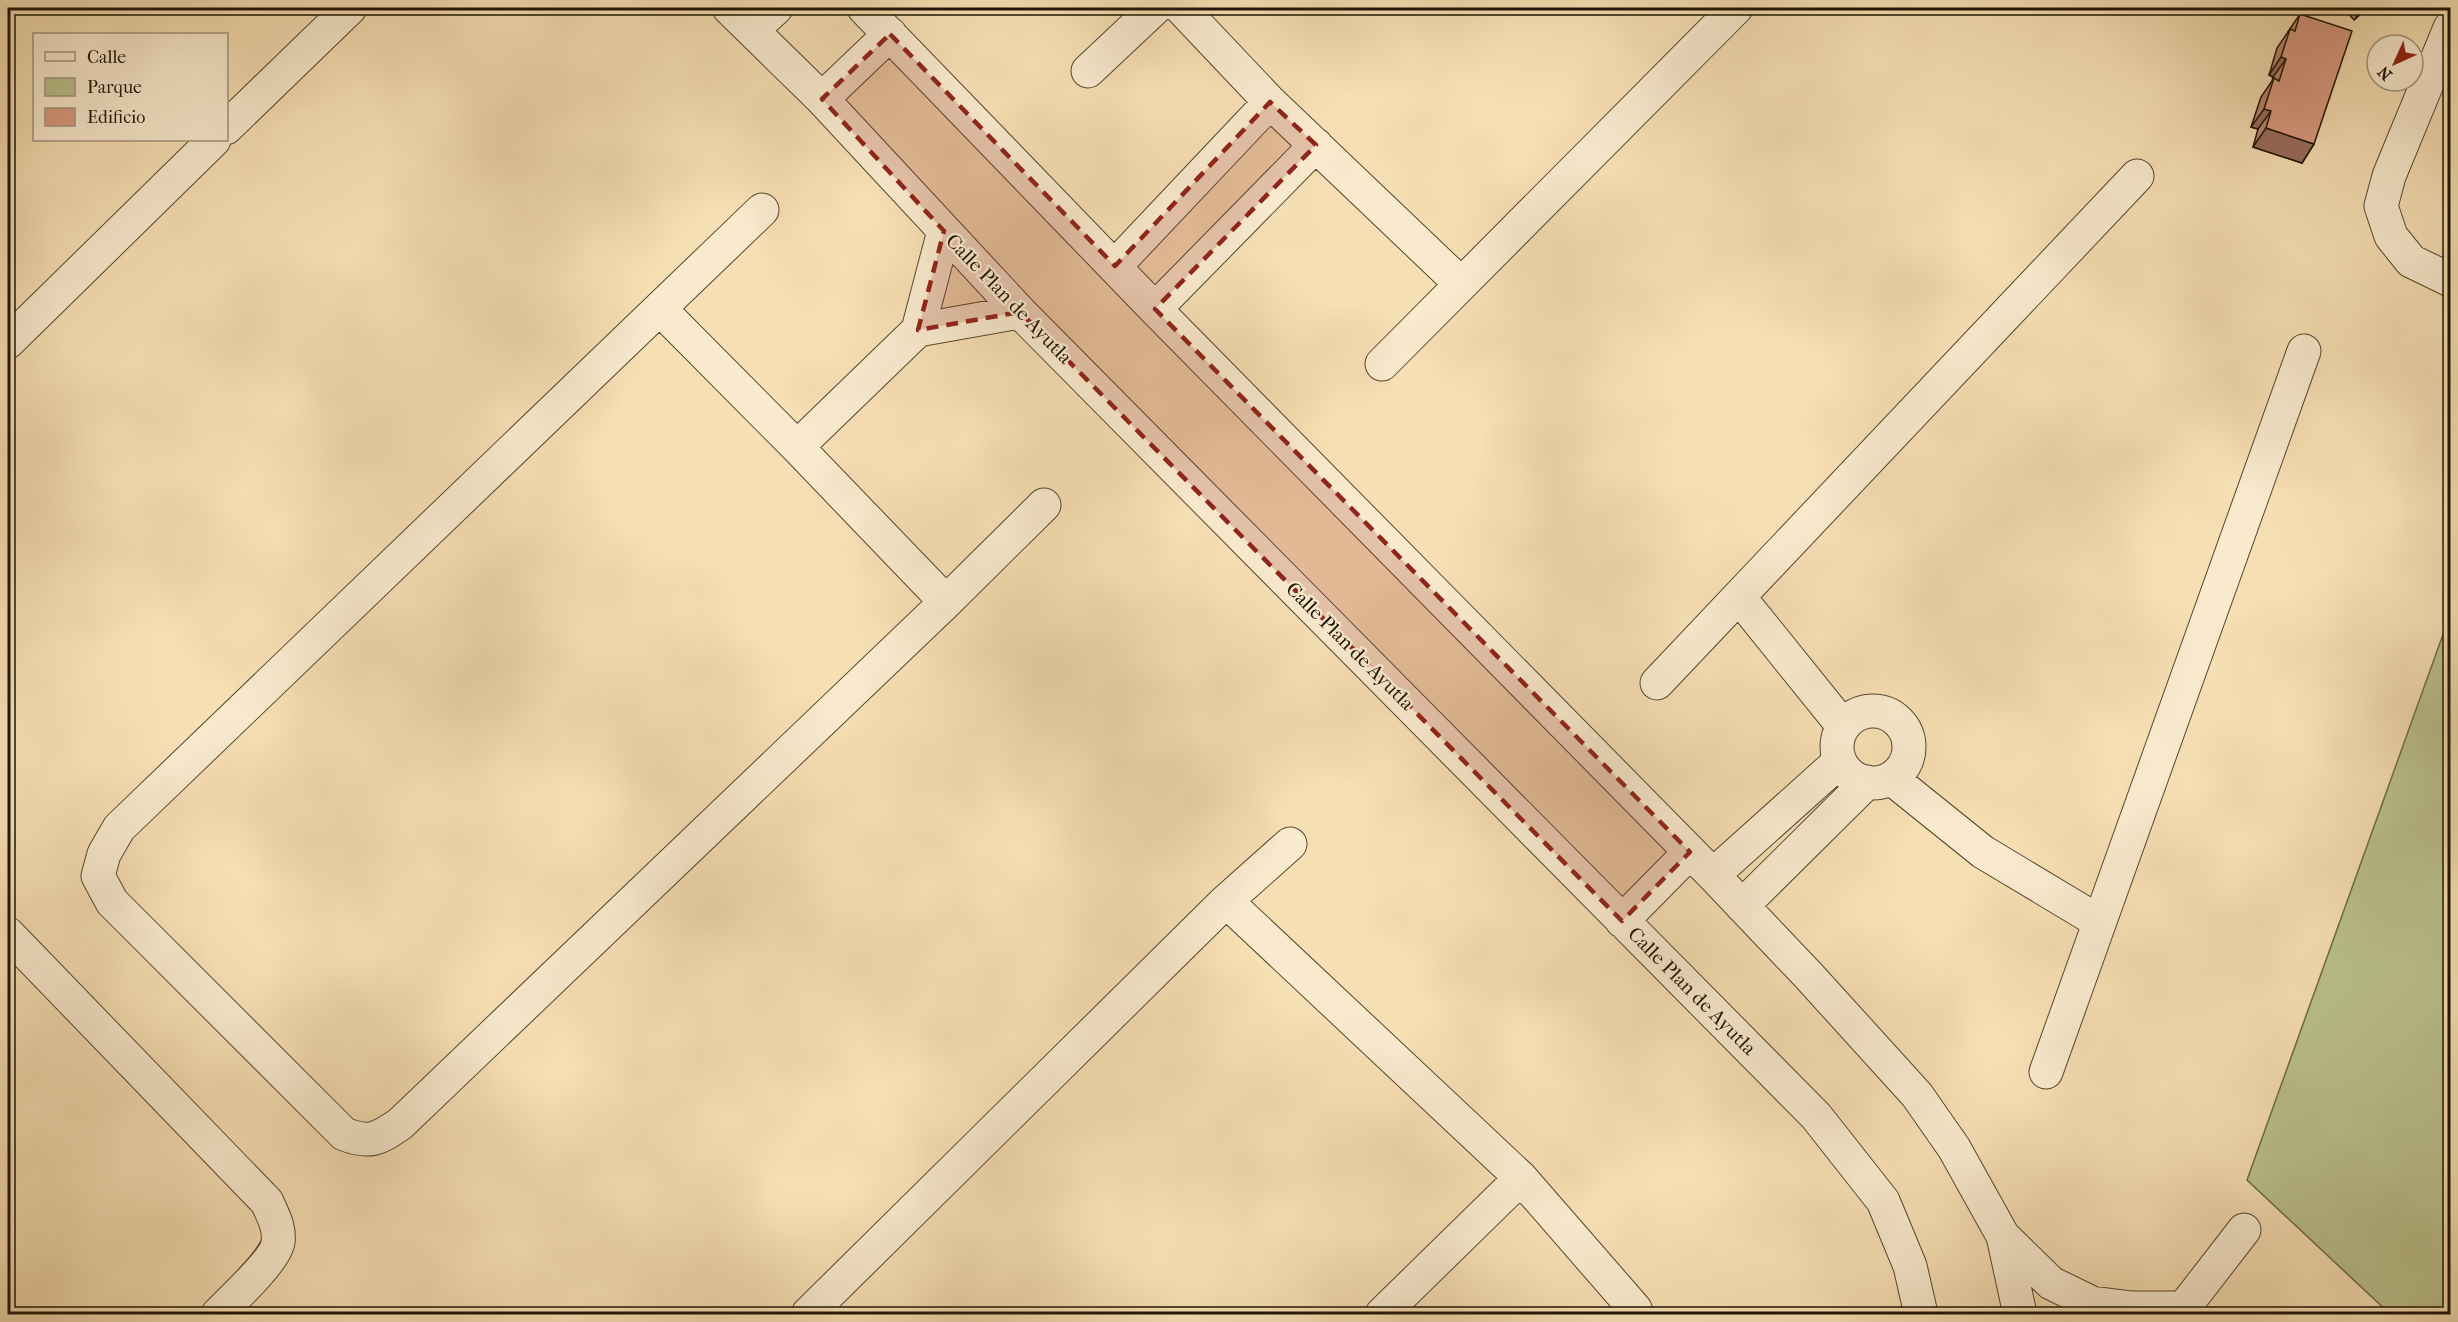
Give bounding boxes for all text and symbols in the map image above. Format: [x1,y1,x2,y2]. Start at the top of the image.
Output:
legend [33,33,228,141]
north arrow [2365,33,2425,93]
text: Calle [87,47,126,68]
text: N [2373,62,2396,84]
text: Parque [87,77,142,98]
text: Edificio [87,107,145,128]
street label: Calle Plan de Ayutla [941,229,1077,369]
street label: Calle Plan de Ayutla [1281,577,1419,715]
street label: Calle Plan de Ayutla [1623,922,1761,1060]

